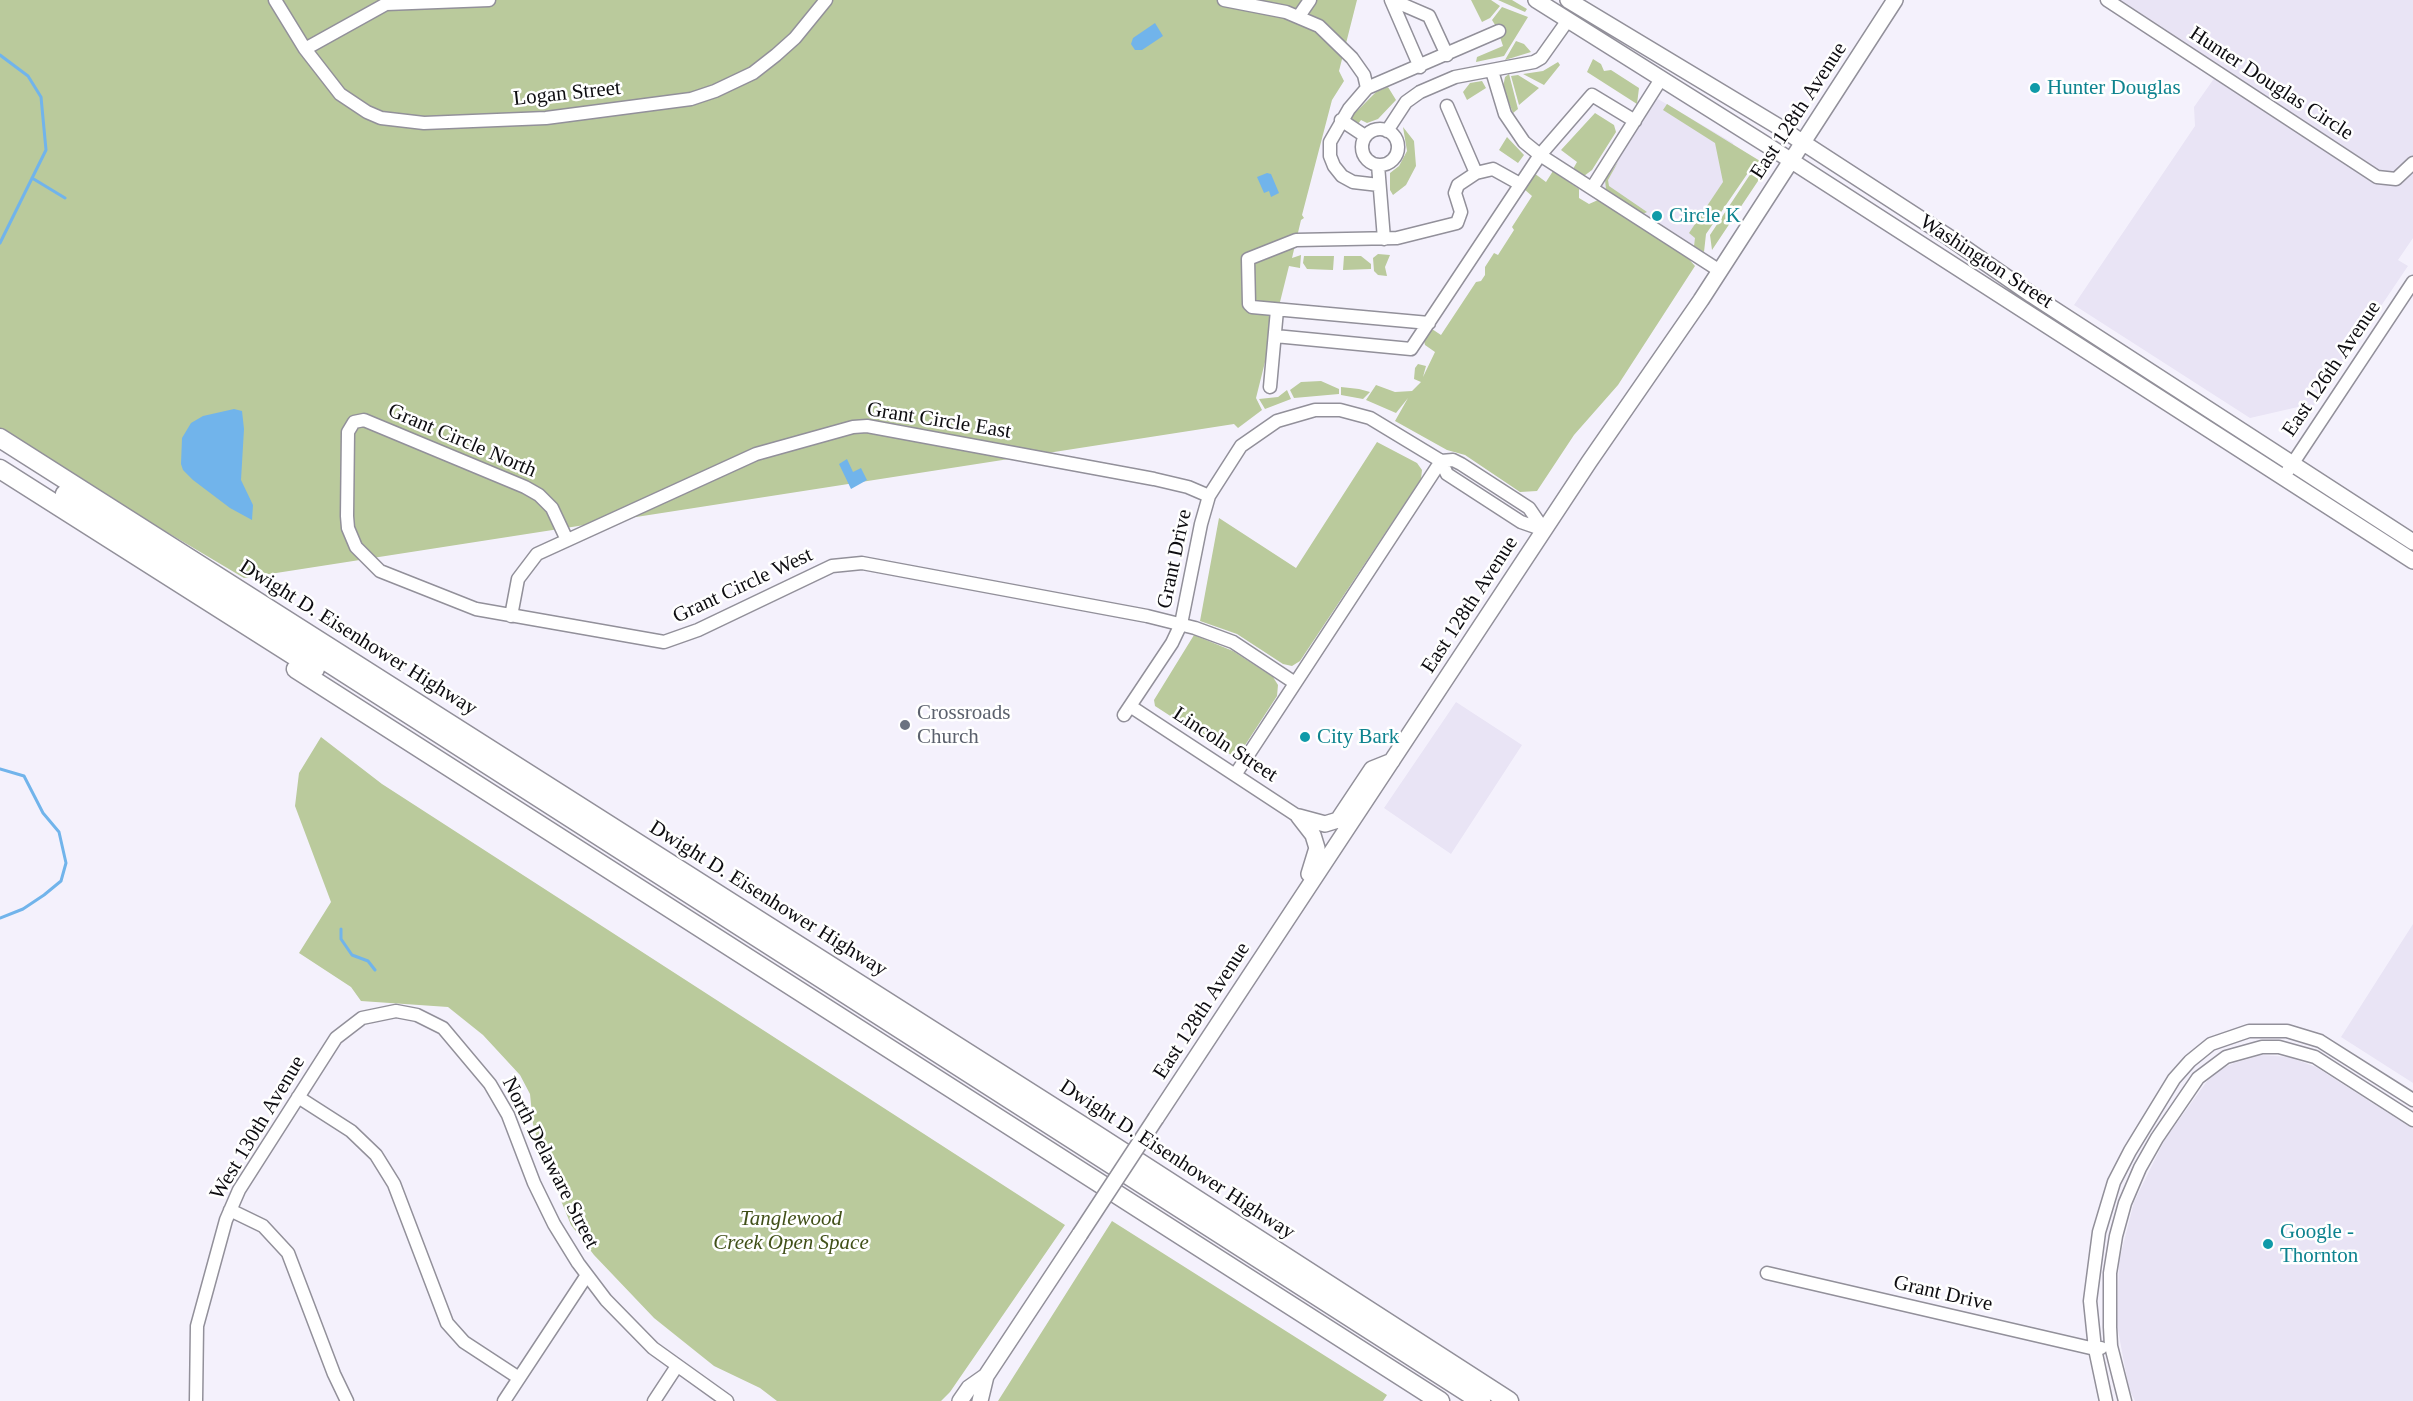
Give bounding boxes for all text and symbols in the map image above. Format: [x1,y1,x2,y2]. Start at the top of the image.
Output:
street label: Hunter Douglas Circle [2184,22,2358,146]
street label: East 128th Avenue [1745,38,1853,184]
place label: Hunter Douglas [2047,75,2181,101]
street label: Logan Street [512,76,622,112]
marker: Hunter Douglas [2028,81,2042,95]
place label: Circle K [1669,203,1741,229]
marker: Circle K [1650,209,1664,223]
street label: Washington Street [1915,209,2057,315]
street label: East 126th Avenue [2277,296,2387,442]
street label: Grant Circle East [865,397,1013,445]
street label: Grant Circle North [384,398,540,484]
street label: Grant Drive [1152,507,1198,611]
street label: East 128th Avenue [1416,532,1524,678]
street label: Grant Circle West [669,543,817,629]
street label: Dwight D. Eisenhower Highway [235,554,481,722]
place label: Crossroads Church [917,700,1010,750]
street label: Lincoln Street [1168,702,1282,788]
marker: Crossroads Church [898,718,912,732]
place label: City Bark [1317,724,1399,750]
marker: City Bark [1298,730,1312,744]
street label: Dwight D. Eisenhower Highway [645,815,891,983]
street label: East 128th Avenue [1148,938,1256,1084]
street label: West 130th Avenue [205,1051,311,1205]
street label: North Delaware Street [496,1073,604,1253]
street label: Dwight D. Eisenhower Highway [1055,1074,1299,1246]
park label: Tanglewood Creek Open Space [713,1206,869,1256]
place label: Google - Thornton [2280,1219,2358,1269]
marker: Google - Thornton [2261,1237,2275,1251]
street label: Grant Drive [1891,1270,1995,1318]

